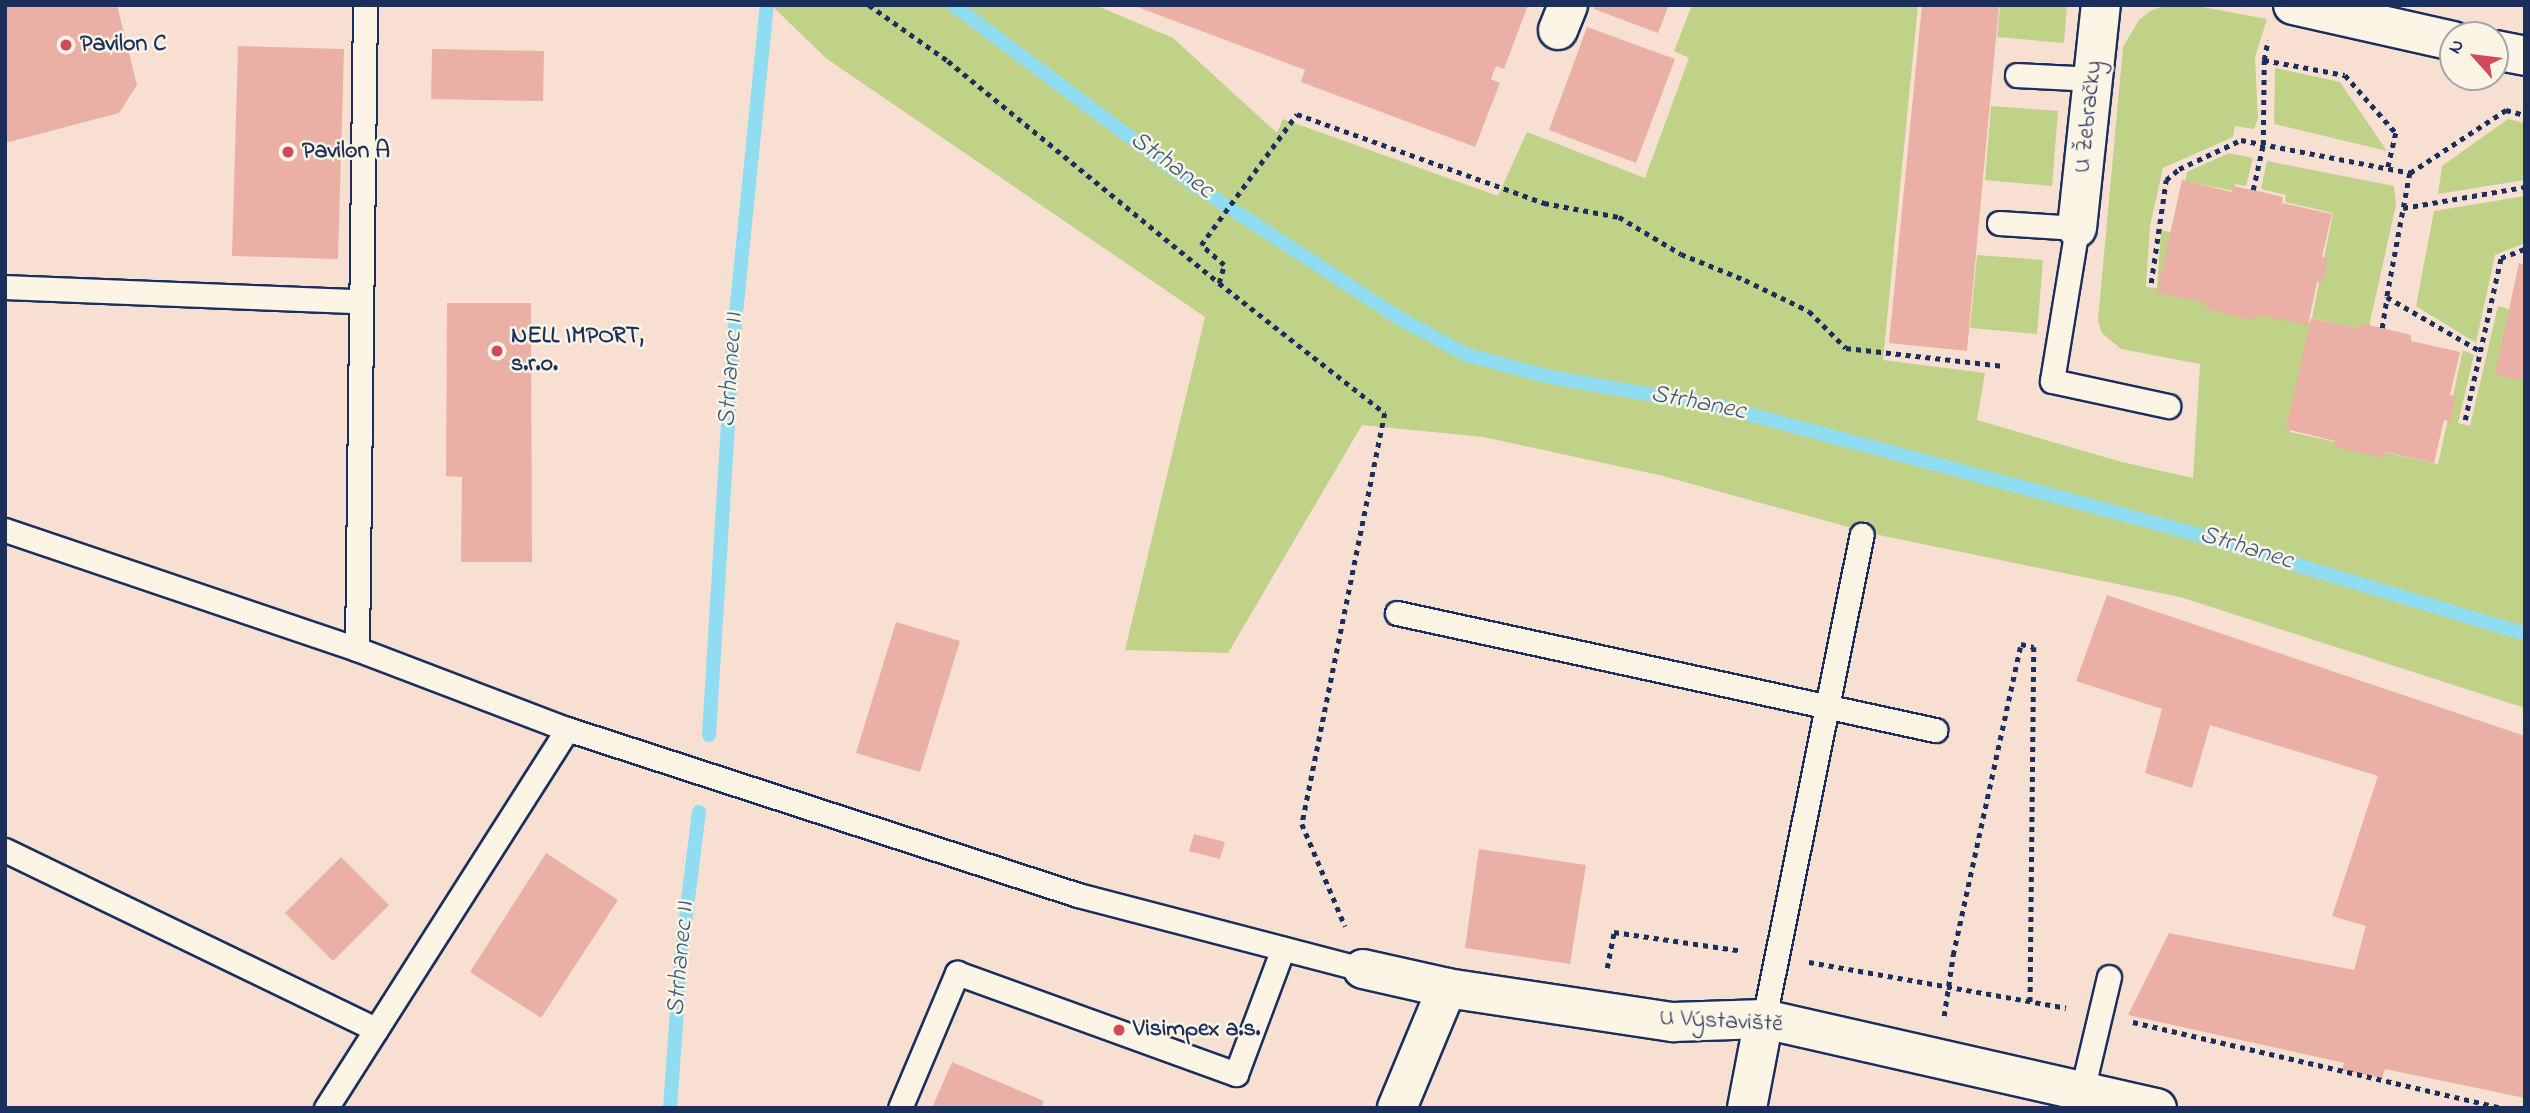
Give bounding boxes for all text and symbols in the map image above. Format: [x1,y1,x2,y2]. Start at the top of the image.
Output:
north arrow [2439,21,2509,91]
place label: Pavilon C [80,31,167,59]
text: N [2442,35,2472,59]
marker: Pavilon C [58,37,74,53]
street label: U Žebračky [2069,59,2109,175]
water label: Strhanec [1123,125,1219,207]
place label: Pavilon A [302,138,390,166]
marker: Pavilon A [280,144,296,160]
water label: Strhanec II [712,312,752,428]
place label: NELL IMPORT, s.r.o. [511,323,644,379]
marker: NELL IMPORT, s.r.o. [489,343,505,359]
water label: Strhanec [1648,380,1748,428]
water label: Strhanec [2196,520,2296,578]
water label: Strhanec II [661,901,703,1017]
street label: U Výstaviště [1659,1004,1783,1040]
place label: Visimpex a.s. [1133,1016,1260,1044]
marker: Visimpex a.s. [1111,1022,1127,1038]

